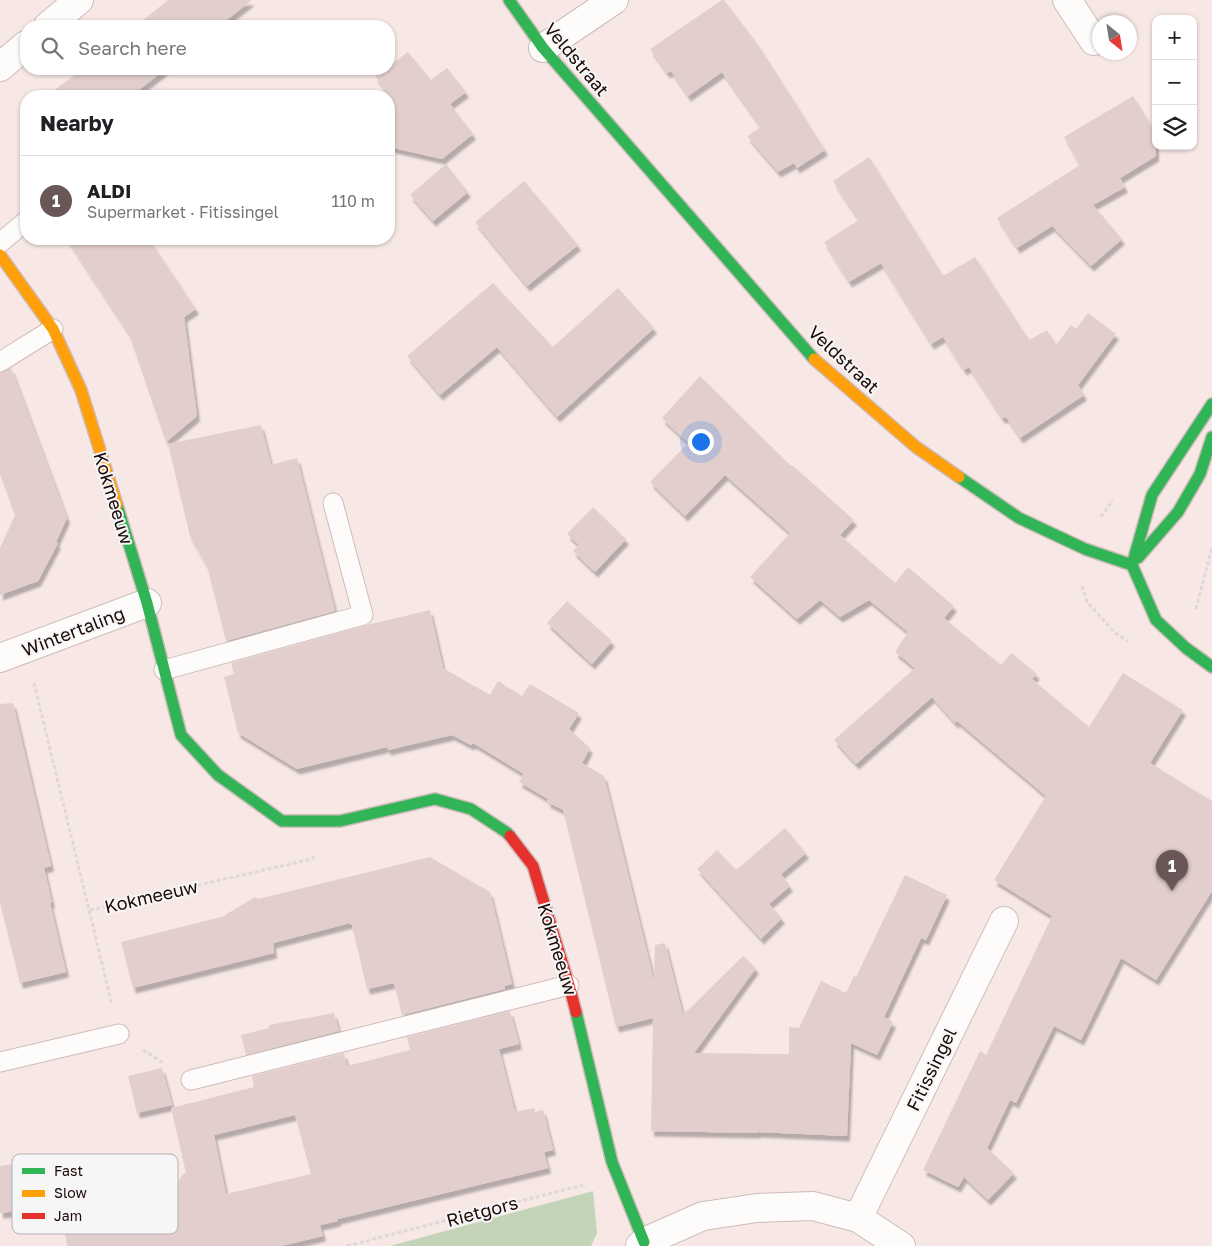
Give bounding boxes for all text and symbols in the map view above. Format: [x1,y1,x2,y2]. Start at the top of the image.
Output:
north arrow [1092,15,1137,60]
map controls [1152,15,1197,150]
button: + [1152,15,1197,60]
street label: Veldstraat [540,18,614,100]
search box [20,20,395,75]
icon: search [38,34,66,62]
text: Search here [78,36,187,59]
button: − [1152,60,1197,105]
button: layers [1152,105,1197,150]
text: Nearby [40,110,114,136]
text: ALDI [87,179,131,202]
text: 1 [52,191,60,211]
text: 110 m [331,191,375,211]
text: Supermarket · Fitissingel [87,202,279,222]
street label: Veldstraat [804,321,884,397]
your location [688,429,714,455]
street label: Kokmeeuw [90,449,139,547]
street label: Wintertaling [19,601,127,661]
pin: 1 [1156,850,1188,891]
street label: Kokmeeuw [102,874,200,917]
street label: Kokmeeuw [534,900,583,998]
street label: Fitissingel [901,1024,961,1114]
legend [12,1154,178,1234]
text: Fast [54,1162,83,1179]
text: Slow [54,1184,87,1201]
street label: Rietgors [444,1191,520,1231]
text: Jam [54,1207,82,1224]

